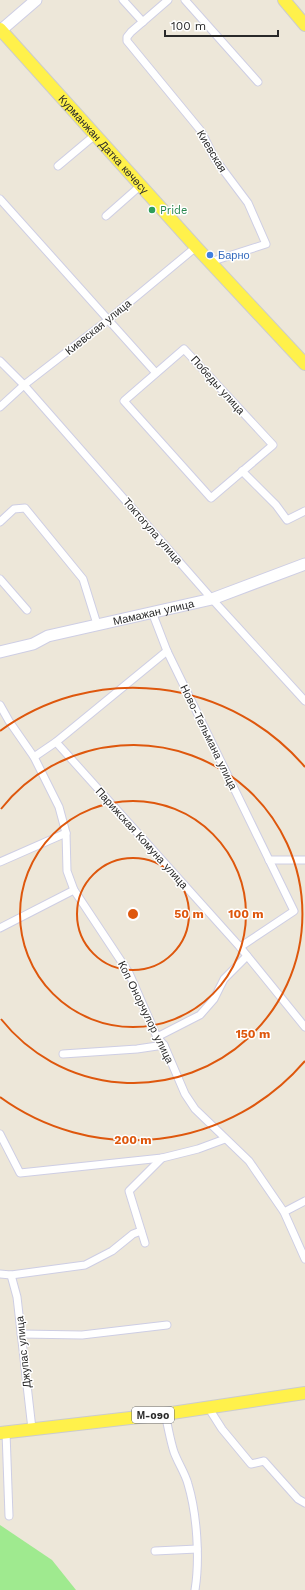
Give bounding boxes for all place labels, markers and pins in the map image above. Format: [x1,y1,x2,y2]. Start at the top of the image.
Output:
place label: Pride [160,204,187,217]
marker: Pride [147,205,157,215]
place label: Барно [218,249,250,262]
marker: Барно [205,250,215,260]
centre of rings [126,907,140,921]

